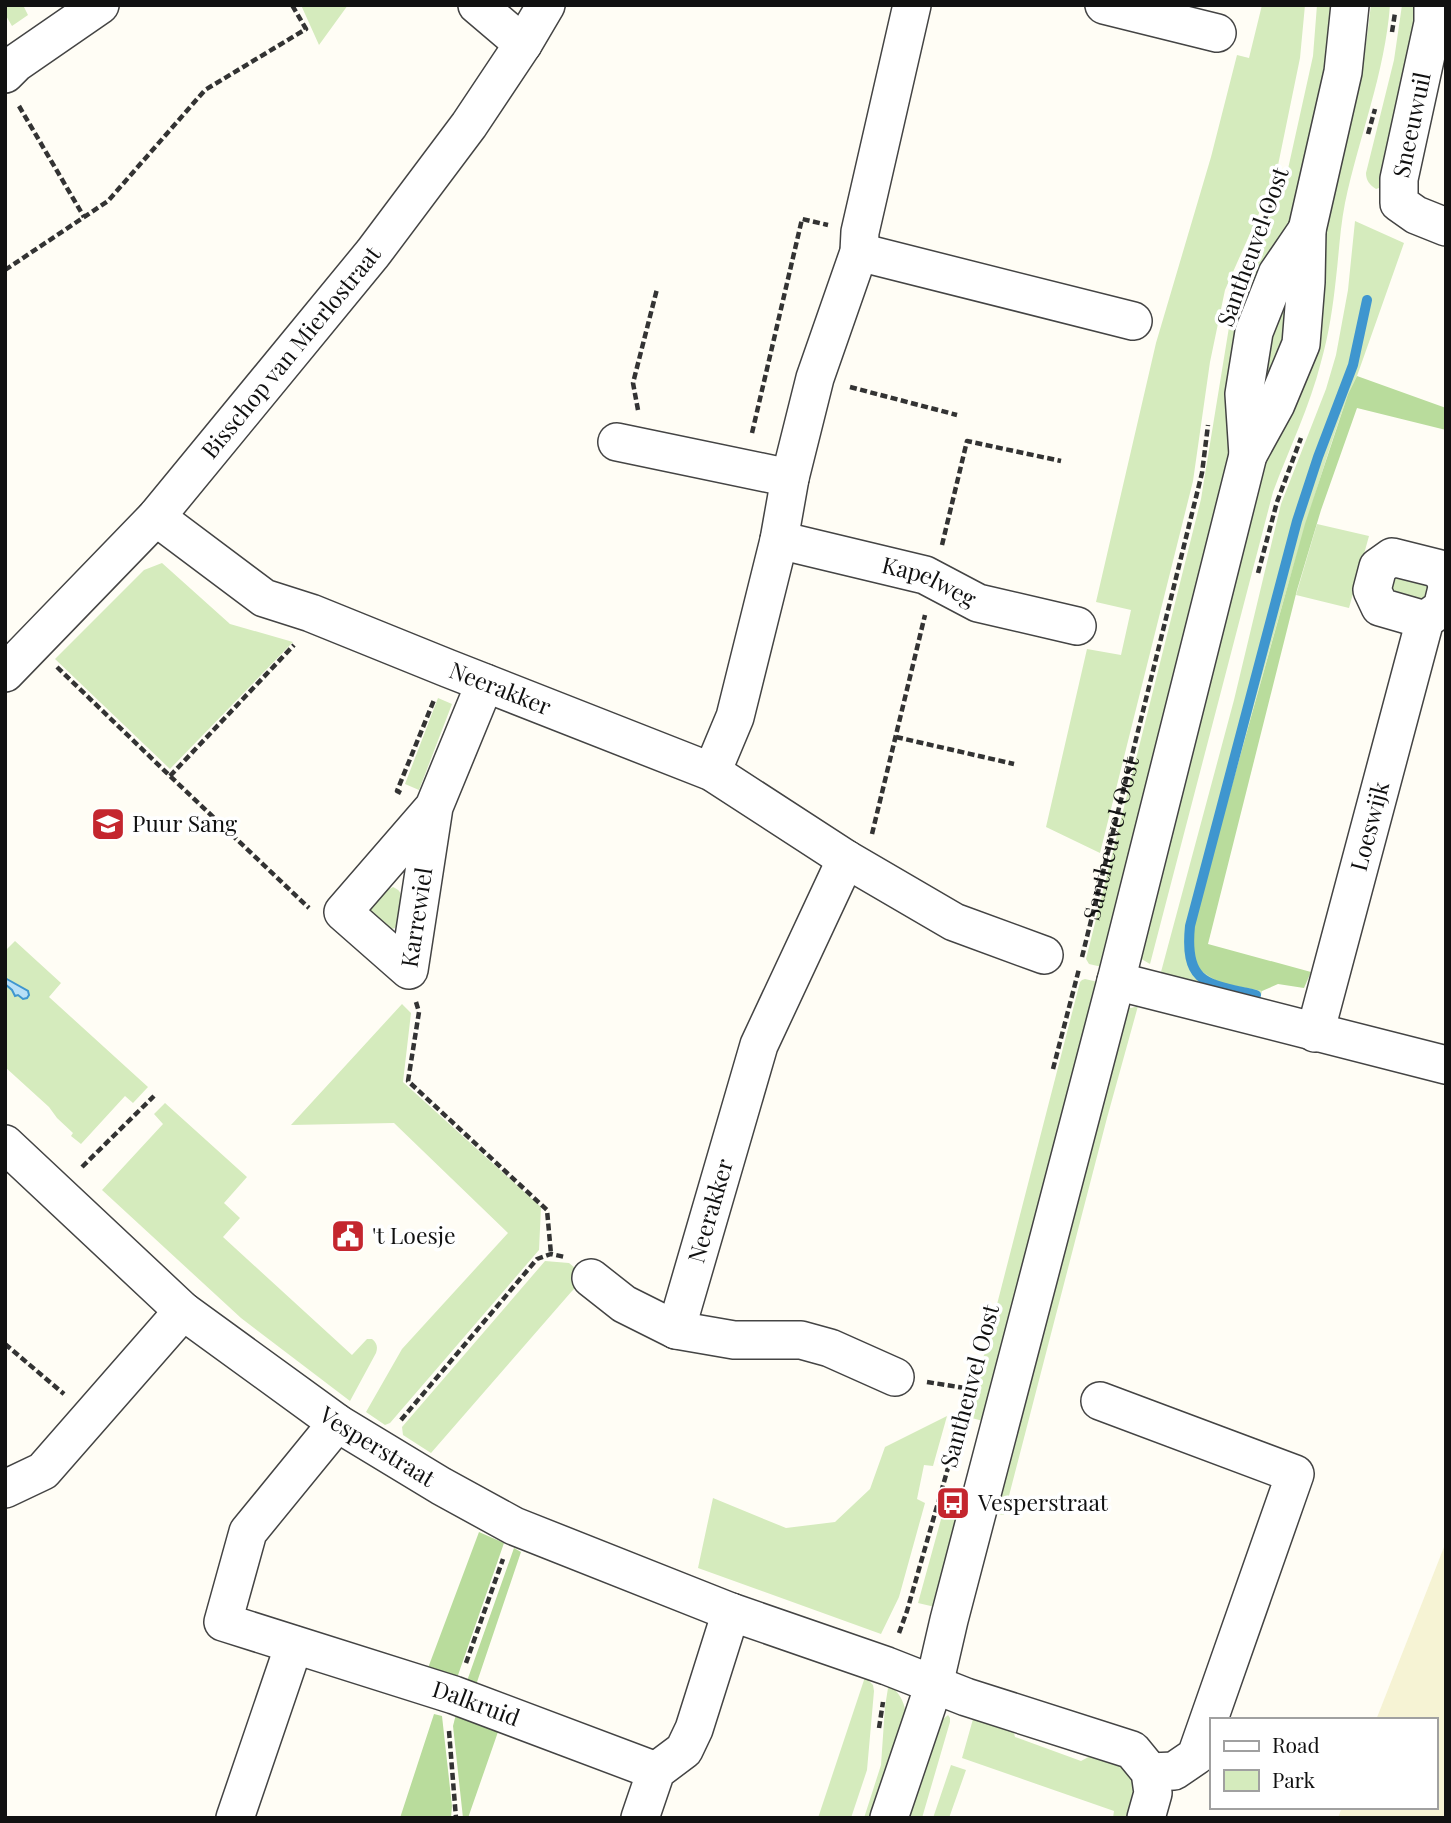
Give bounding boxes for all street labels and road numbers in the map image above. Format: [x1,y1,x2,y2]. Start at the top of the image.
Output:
street label: Sneeuwuil [1384,69,1437,180]
street label: Santheuvel Oost [1208,162,1295,330]
street label: Bisschop van Mierlostraat [193,239,387,464]
street label: Kapelweg [879,548,982,613]
street label: Neerakker [445,653,556,721]
street label: Santheuvel Oost [1075,752,1145,923]
street label: Loeswijk [1342,777,1395,874]
street label: Karrewiel [393,865,439,969]
street label: Neerakker [679,1155,739,1266]
street label: Santheuvel Oost [932,1300,1005,1470]
street label: Vesperstraat [313,1398,442,1493]
street label: Dalkruid [429,1672,525,1732]

